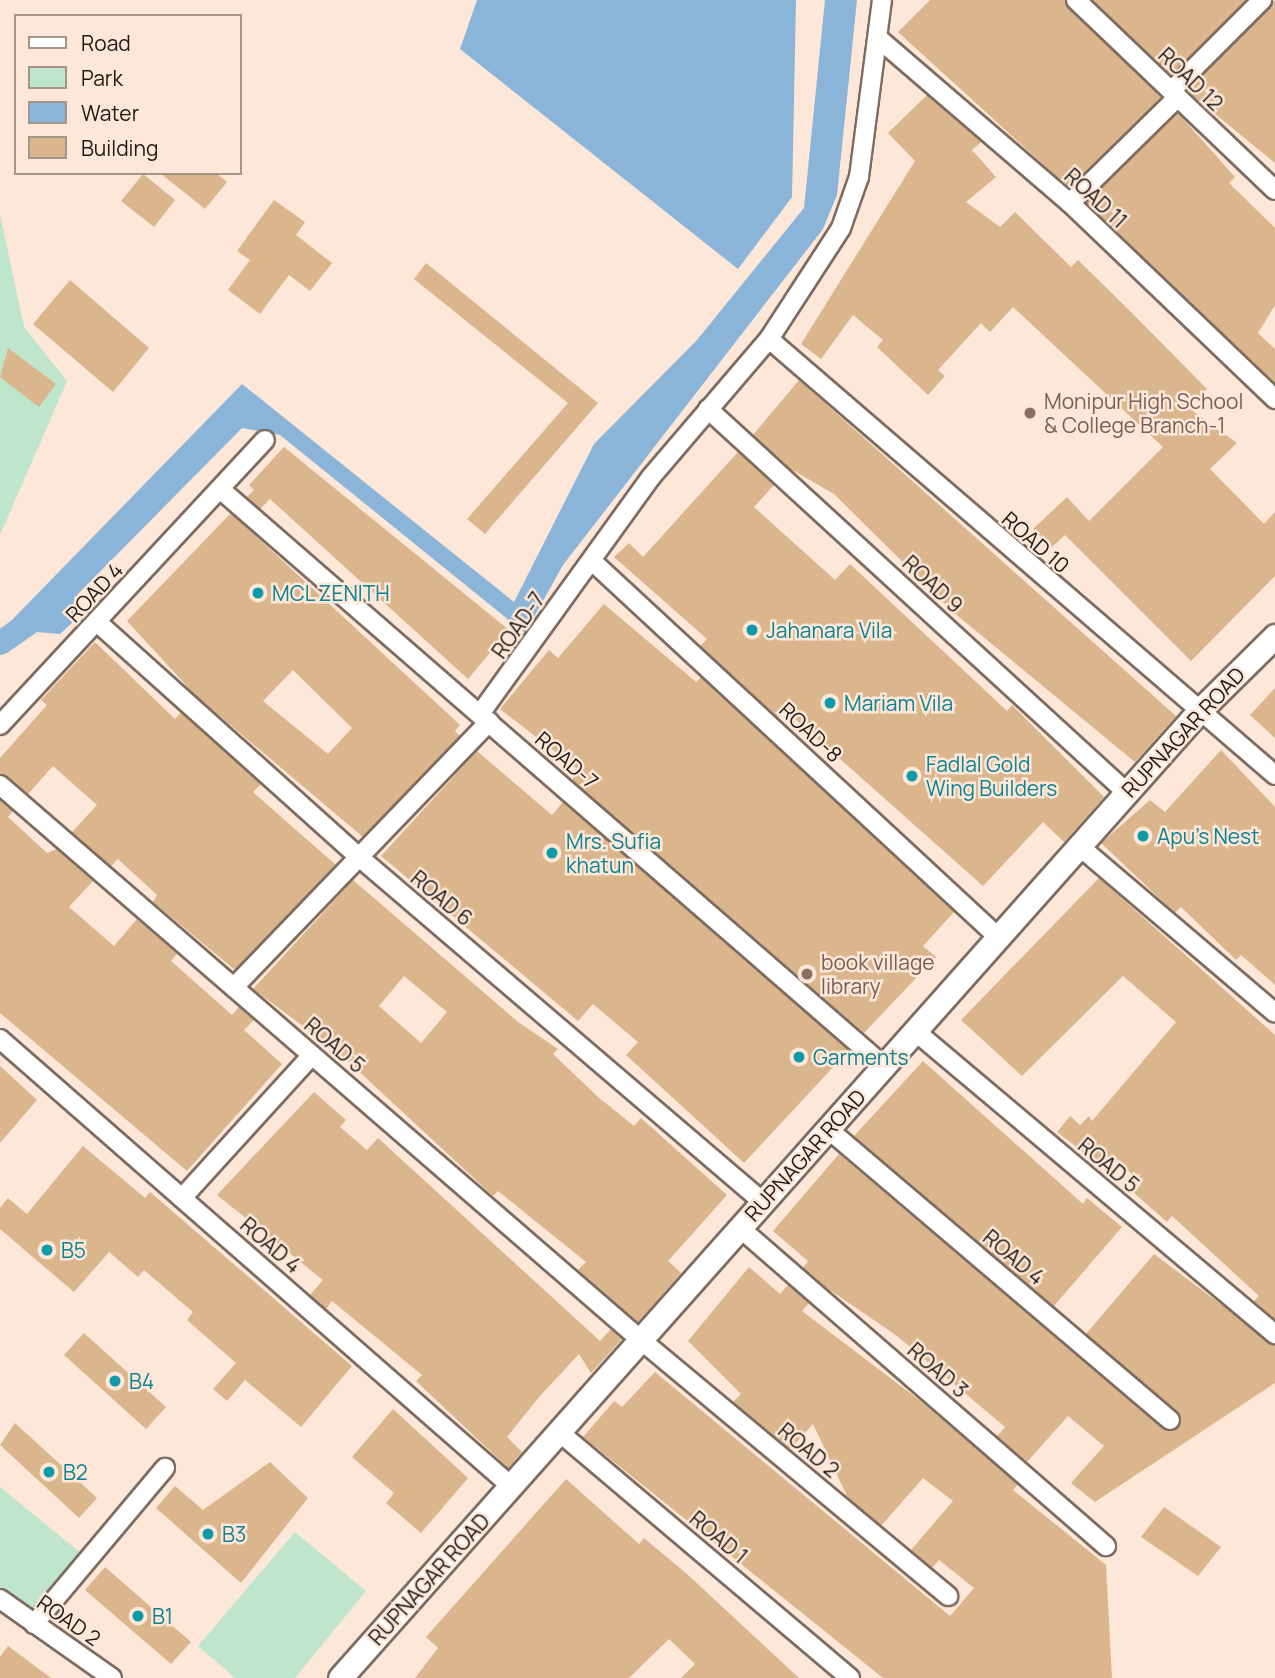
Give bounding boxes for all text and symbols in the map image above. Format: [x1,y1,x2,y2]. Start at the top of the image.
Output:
legend [14,14,242,175]
text: Road [81,29,131,57]
street label: ROAD 12 [1154,42,1228,116]
text: Park [81,64,123,92]
text: Water [81,99,139,127]
text: Building [81,134,158,162]
street label: ROAD 11 [1060,163,1132,233]
place label: Monipur High School & College Branch-1 [1044,388,1243,438]
marker: Monipur High School & College Branch-1 [1022,405,1038,421]
street label: ROAD 10 [997,506,1075,578]
street label: ROAD 9 [898,550,968,618]
street label: ROAD 4 [60,557,128,627]
place label: MCL ZENITH [272,580,391,606]
marker: MCL ZENITH [250,585,266,601]
street label: ROAD-7 [486,587,550,663]
place label: Jahanara Vila [766,617,892,643]
marker: Jahanara Vila [744,622,760,638]
street label: RUPNAGAR ROAD [1116,662,1250,802]
place label: Mariam Vila [844,690,953,716]
marker: Mariam Vila [822,695,838,711]
street label: ROAD-8 [774,697,848,767]
street label: ROAD-7 [531,726,603,794]
place label: Fadlal Gold Wing Builders [926,751,1057,801]
marker: Fadlal Gold Wing Builders [904,768,920,784]
place label: Apu's Nest [1157,823,1259,849]
place label: Mrs. Sufia khatun [566,828,661,878]
marker: Apu's Nest [1135,828,1151,844]
marker: Mrs. Sufia khatun [544,845,560,861]
street label: ROAD 6 [406,865,478,931]
place label: book village library [821,949,935,999]
marker: book village library [799,966,815,982]
street label: ROAD 5 [300,1012,370,1078]
place label: Garments [813,1044,909,1070]
marker: Garments [791,1049,807,1065]
street label: RUPNAGAR ROAD [739,1084,871,1226]
street label: ROAD 5 [1073,1132,1145,1198]
street label: ROAD 4 [236,1212,306,1278]
street label: ROAD 4 [978,1224,1050,1290]
place label: B5 [61,1237,86,1263]
marker: B5 [39,1242,55,1258]
street label: ROAD 3 [903,1337,973,1403]
place label: B4 [129,1368,154,1394]
marker: B4 [107,1373,123,1389]
street label: ROAD 2 [773,1417,845,1483]
place label: B2 [63,1459,88,1485]
marker: B2 [41,1464,57,1480]
street label: ROAD 1 [685,1506,753,1568]
street label: RUPNAGAR ROAD [363,1508,495,1650]
place label: B3 [222,1521,246,1547]
marker: B3 [200,1526,216,1542]
street label: ROAD 2 [32,1589,106,1651]
place label: B1 [152,1603,173,1629]
marker: B1 [130,1608,146,1624]

